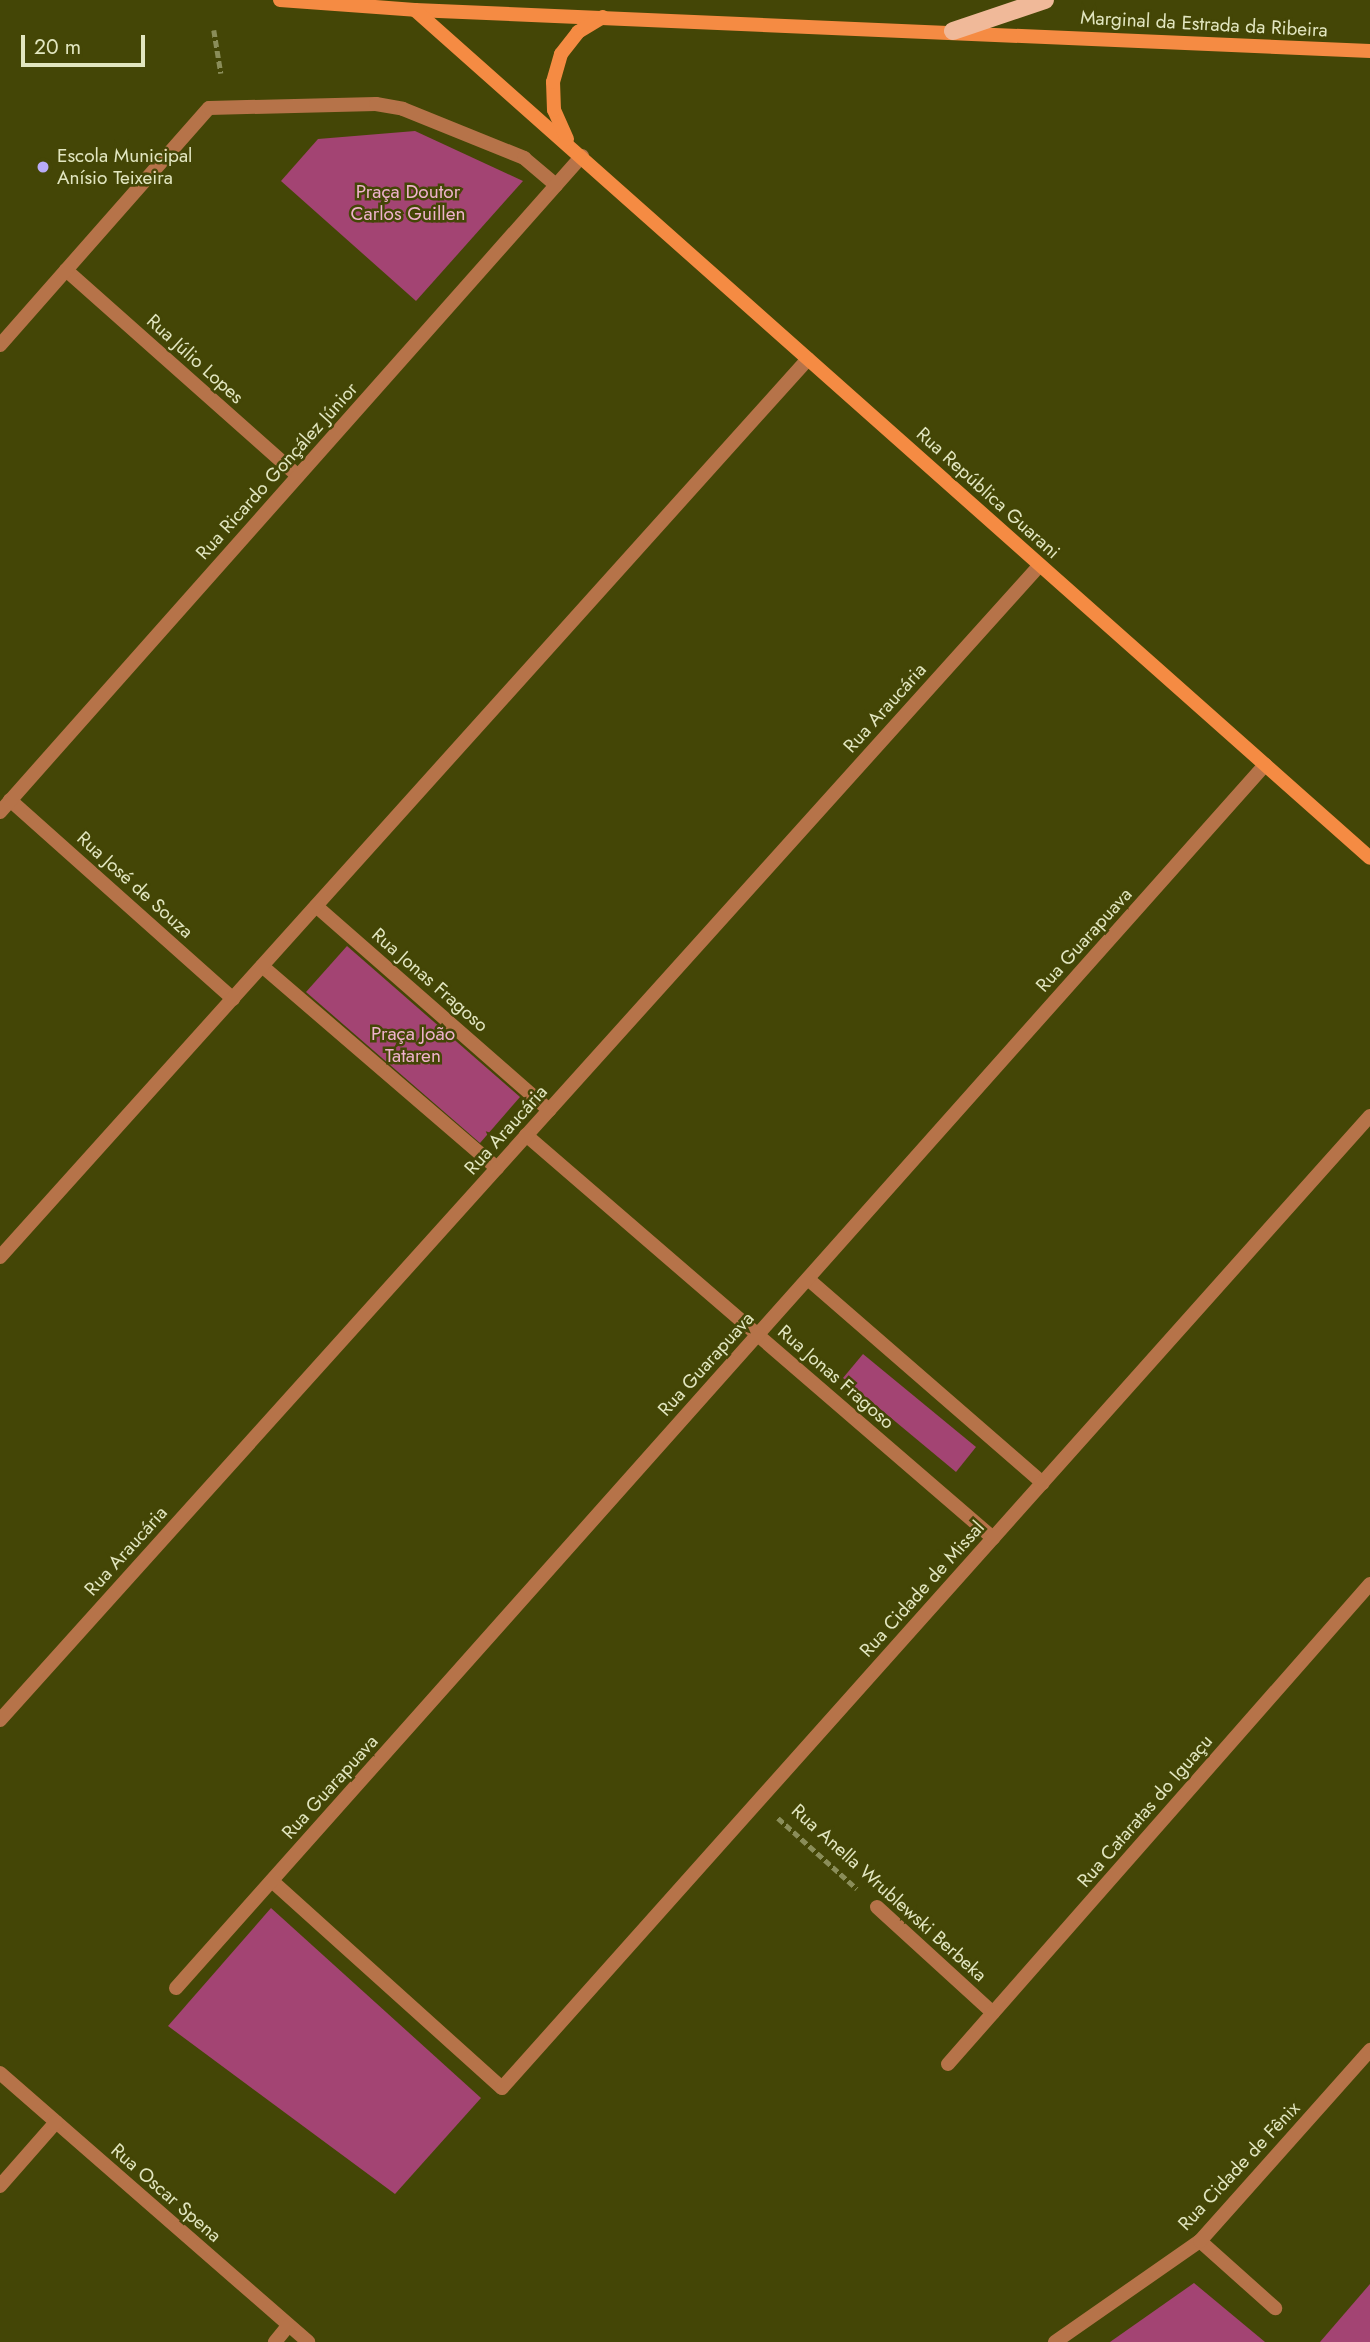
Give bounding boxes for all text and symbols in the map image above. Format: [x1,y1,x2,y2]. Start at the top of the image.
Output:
street label: Marginal da Estrada da Ribeira [1080,6,1328,42]
scale bar [24,21,149,65]
text: 20 m [34,32,81,62]
place label: Escola Municipal Anísio Teixeira [57,145,192,189]
marker: Escola Municipal Anísio Teixeira [35,159,51,175]
park label: Praça Doutor Carlos Guillen [351,181,465,225]
street label: Rua Júlio Lopes [142,310,248,408]
street label: Rua Ricardo Gonçález Júnior [191,378,363,564]
street label: Rua República Guarani [912,423,1064,563]
street label: Rua Araucária [839,659,931,757]
street label: Rua José de Souza [72,827,198,943]
street label: Rua Guarapuava [1031,883,1137,997]
street label: Rua Jonas Fragoso [367,923,493,1037]
park label: Praça João Tataren [371,1023,455,1067]
street label: Rua Araucária [460,1081,552,1179]
street label: Rua Guarapuava [653,1307,759,1421]
street label: Rua Jonas Fragoso [773,1320,899,1434]
street label: Rua Araucária [80,1502,172,1600]
street label: Rua Cidade de Missal [855,1516,989,1662]
street label: Rua Guarapuava [277,1730,383,1844]
street label: Rua Cataratas do Iguaçu [1073,1730,1217,1892]
street label: Rua Anella Wrublewski Berbeka [787,1799,991,1987]
street label: Rua Cidade de Fênix [1174,2097,1304,2235]
street label: Rua Oscar Spena [106,2139,226,2247]

